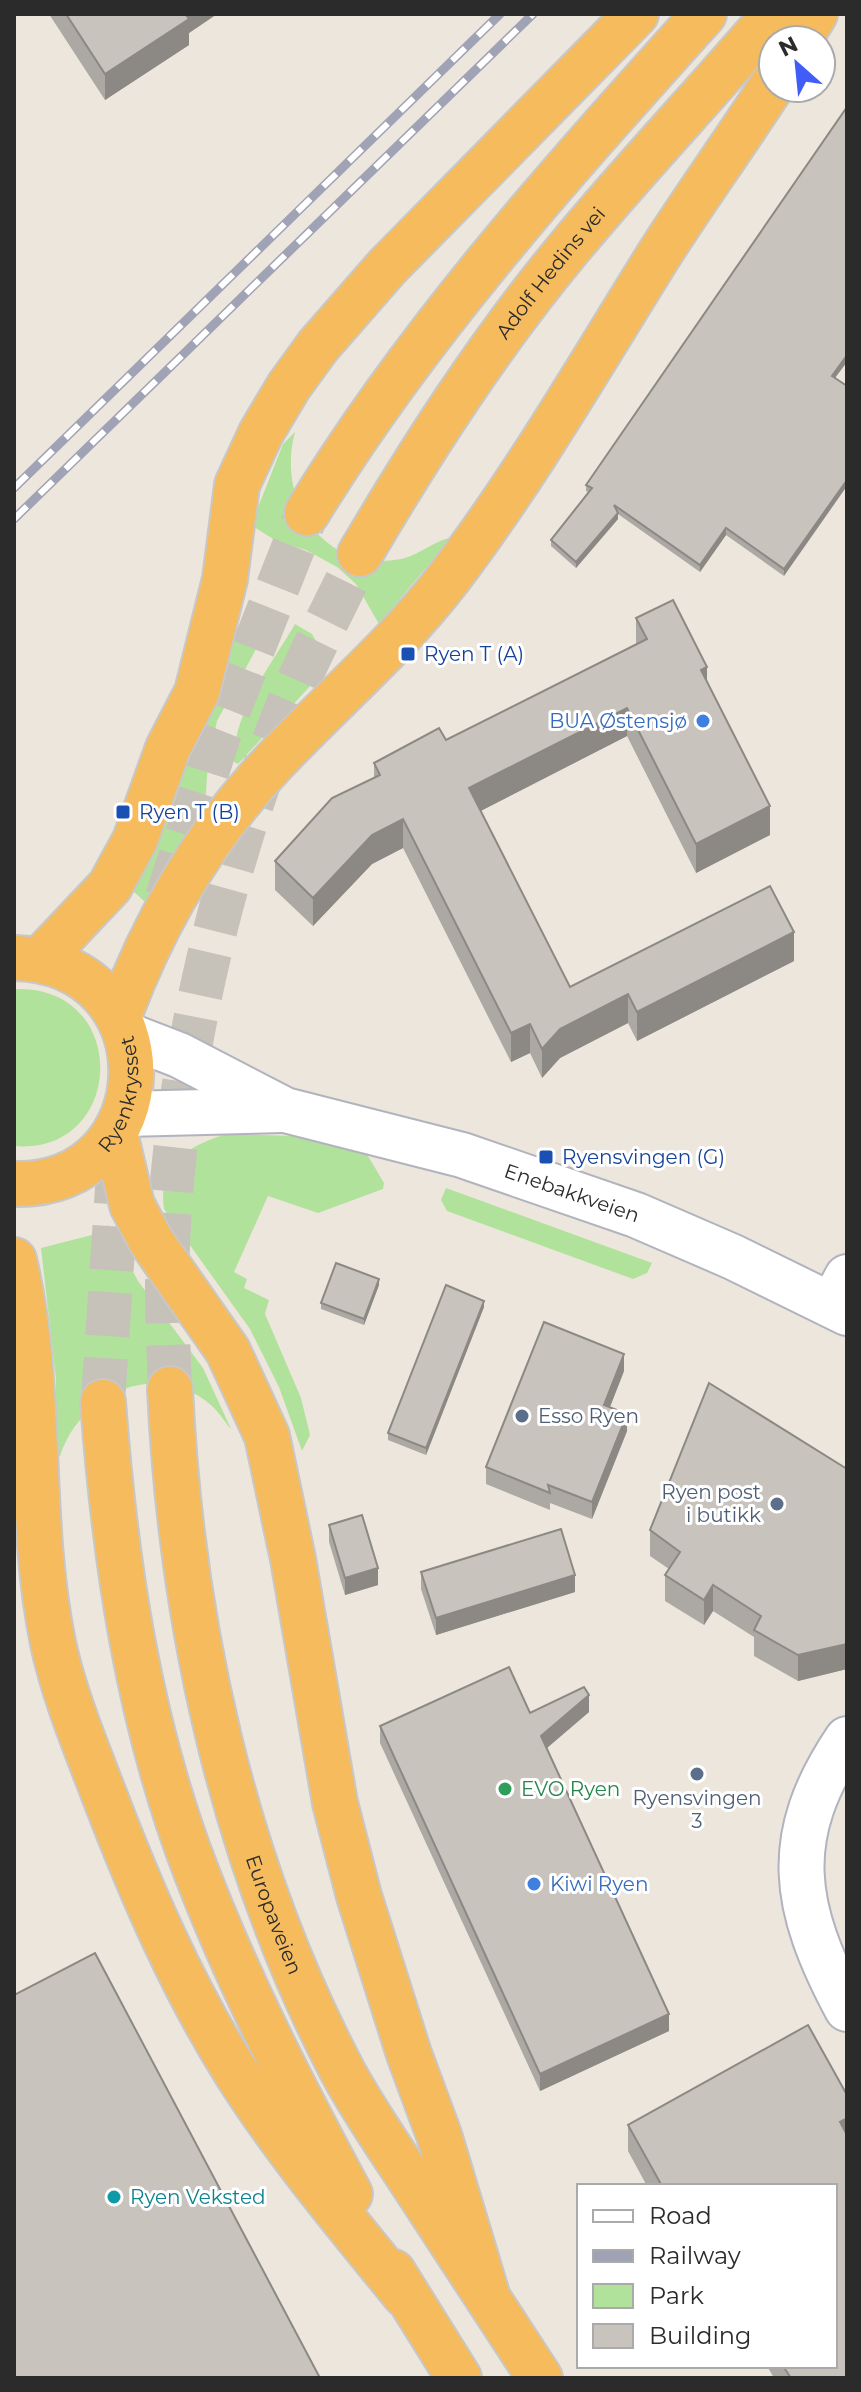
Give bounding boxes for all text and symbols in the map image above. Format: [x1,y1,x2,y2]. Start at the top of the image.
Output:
north arrow [757,24,837,104]
text: N [774,31,802,63]
street label: Adolf Hedins vei [491,202,610,343]
place label: Ryen T (A) [424,642,524,666]
marker: Ryen T (A) [399,645,417,663]
place label: BUA Østensjø [549,709,687,733]
marker: BUA Østensjø [694,712,712,730]
place label: Ryen T (B) [139,800,240,824]
marker: Ryen T (B) [114,803,132,821]
street label: Ryenkrysset [93,1033,143,1157]
place label: Ryensvingen (G) [562,1145,725,1169]
marker: Ryensvingen (G) [537,1148,555,1166]
street label: Enebakkveien [501,1159,643,1227]
place label: Esso Ryen [538,1404,639,1428]
marker: Esso Ryen [513,1407,531,1425]
place label: Ryen post i butikk [661,1480,761,1527]
marker: Ryen post i butikk [768,1495,786,1513]
marker: Ryensvingen 3 [688,1765,706,1783]
place label: EVO Ryen [521,1777,620,1801]
marker: EVO Ryen [496,1780,514,1798]
place label: Ryensvingen 3 [632,1786,762,1833]
street label: Europaveien [241,1852,307,1978]
place label: Kiwi Ryen [550,1872,648,1896]
marker: Kiwi Ryen [525,1875,543,1893]
legend [577,2184,837,2368]
place label: Ryen Veksted [130,2185,266,2209]
marker: Ryen Veksted [105,2188,123,2206]
text: Road [649,2201,712,2230]
text: Railway [649,2241,741,2270]
text: Park [649,2281,704,2310]
text: Building [649,2321,752,2350]

